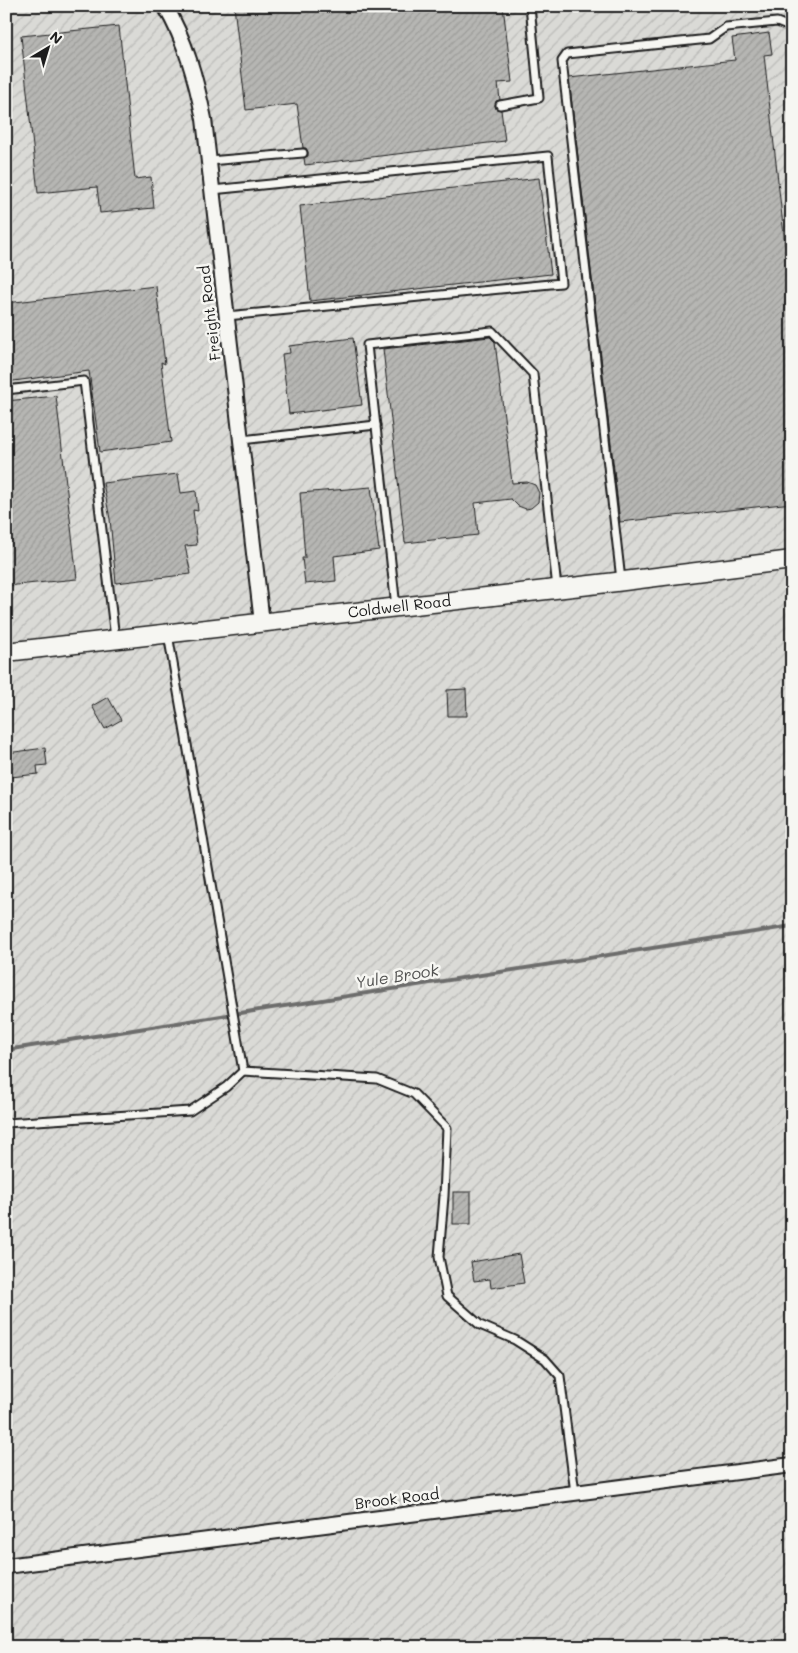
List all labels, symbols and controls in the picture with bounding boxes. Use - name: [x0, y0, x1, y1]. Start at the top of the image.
- north arrow: [22, 22, 72, 72]
- text: N: [46, 27, 66, 48]
- street label: Freight Road: [193, 264, 225, 362]
- street label: Coldwell Road: [347, 590, 452, 622]
- water label: Yule Brook: [354, 959, 440, 992]
- street label: Brook Road: [354, 1483, 440, 1513]

